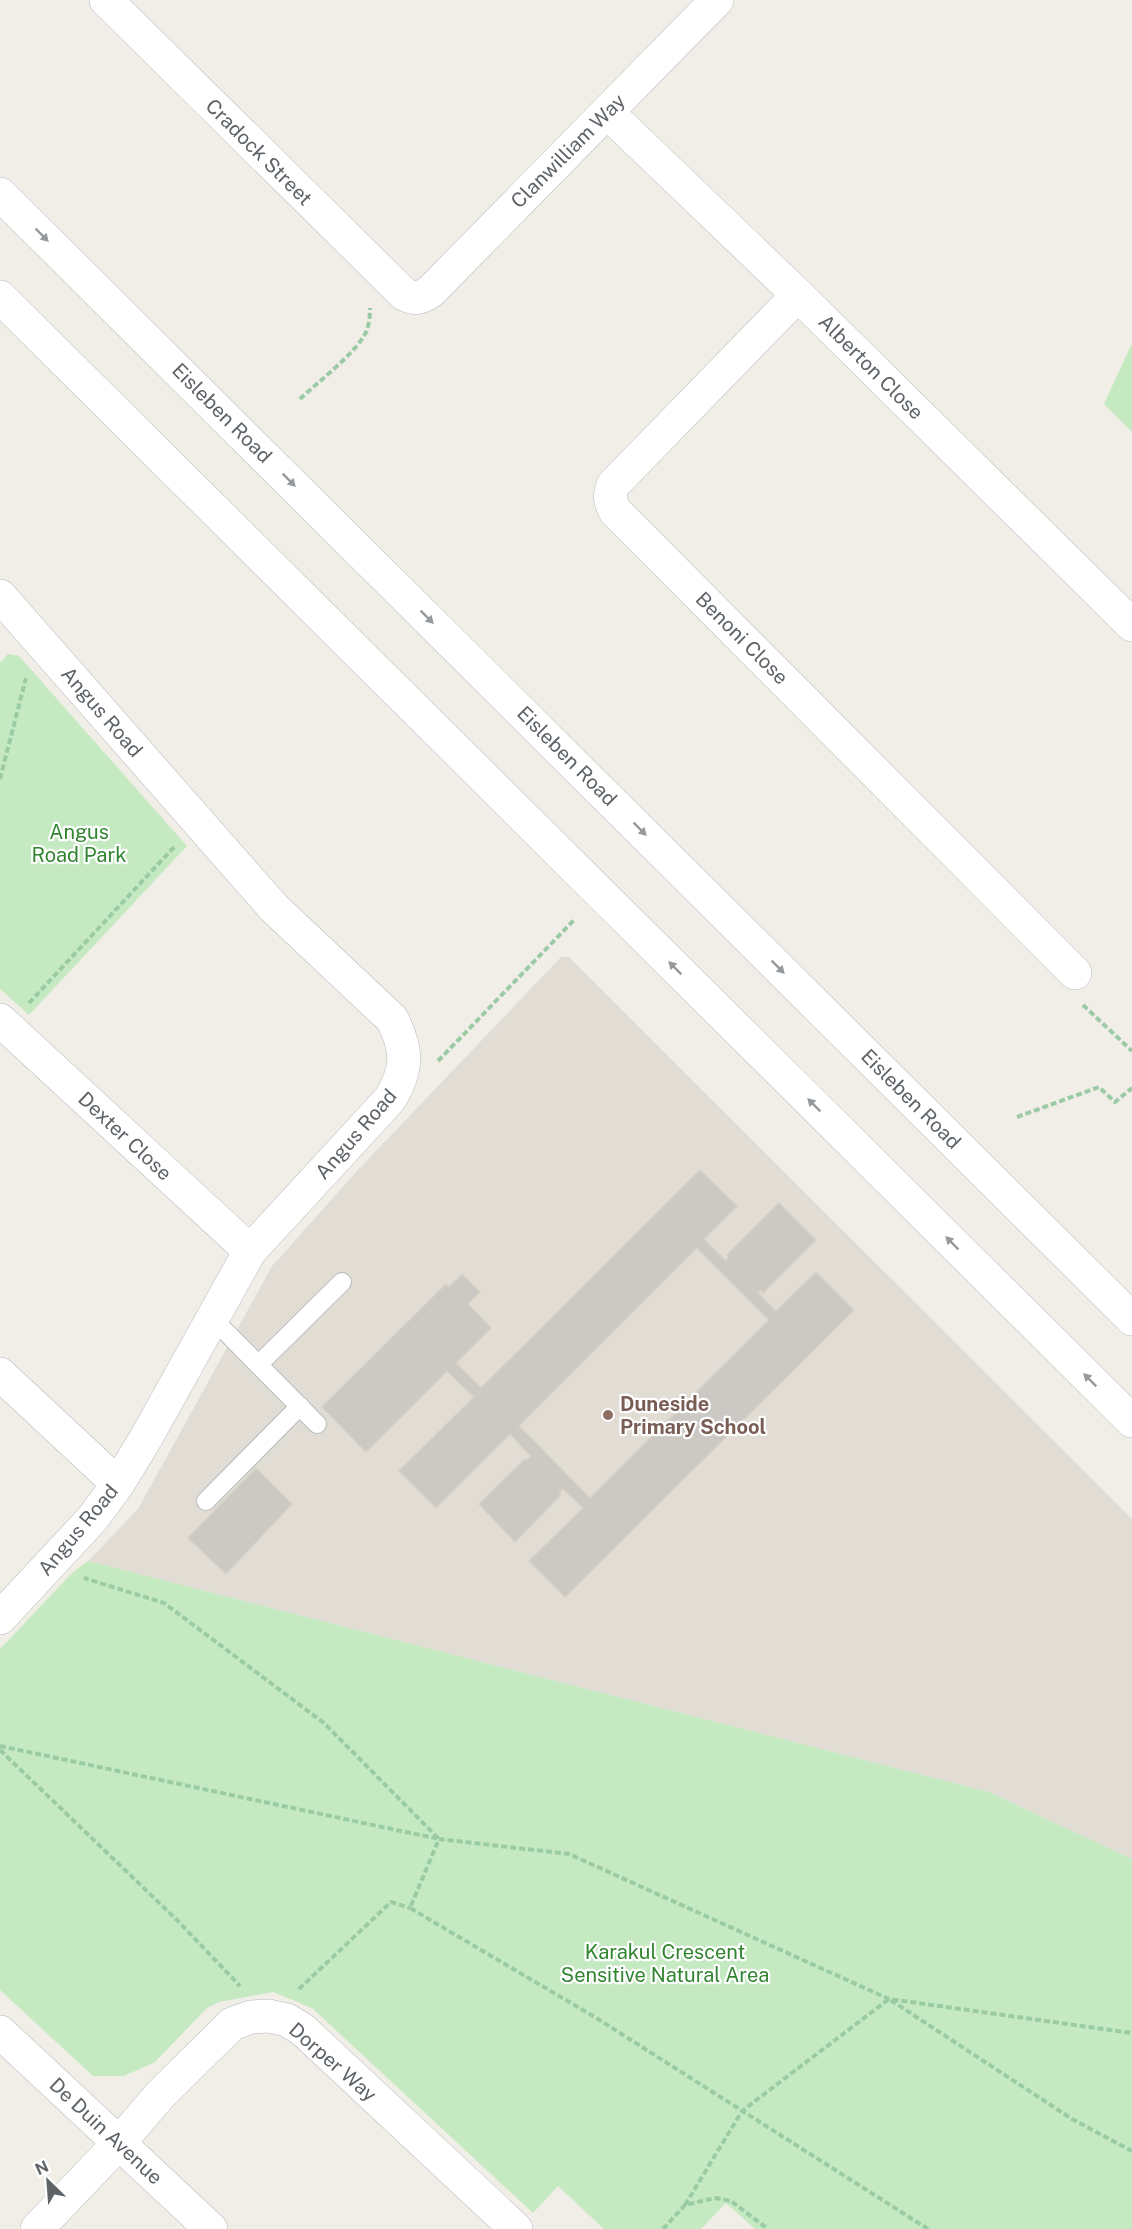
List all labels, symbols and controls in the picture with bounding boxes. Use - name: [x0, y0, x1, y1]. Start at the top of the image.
- street label: Clanwilliam Way: [506, 89, 630, 213]
- street label: Cradock Street: [201, 94, 317, 210]
- one-way arrow: [34, 228, 49, 242]
- street label: Alberton Close: [814, 310, 928, 424]
- street label: Eisleben Road: [167, 358, 277, 468]
- one-way arrow: [282, 472, 296, 487]
- street label: Benoni Close: [691, 587, 793, 689]
- one-way arrow: [420, 610, 434, 624]
- street label: Angus Road: [56, 662, 148, 762]
- street label: Eisleben Road: [512, 701, 622, 811]
- park label: Angus Road Park: [32, 820, 126, 867]
- one-way arrow: [632, 821, 646, 835]
- one-way arrow: [770, 959, 784, 973]
- one-way arrow: [669, 961, 683, 975]
- street label: Eisleben Road: [856, 1044, 966, 1154]
- street label: Angus Road: [310, 1084, 402, 1184]
- street label: Dexter Close: [73, 1087, 177, 1185]
- one-way arrow: [807, 1099, 821, 1113]
- one-way arrow: [946, 1236, 960, 1250]
- one-way arrow: [1084, 1374, 1098, 1388]
- place label: Duneside Primary School: [620, 1392, 766, 1439]
- marker: Duneside Primary School: [601, 1408, 615, 1422]
- street label: Angus Road: [33, 1479, 123, 1581]
- park label: Karakul Crescent Sensitive Natural Area: [561, 1940, 769, 1987]
- street label: Dorper Way: [284, 2017, 382, 2107]
- street label: De Duin Avenue: [45, 2073, 167, 2189]
- north arrow: [18, 2151, 78, 2211]
- text: N: [32, 2157, 52, 2179]

